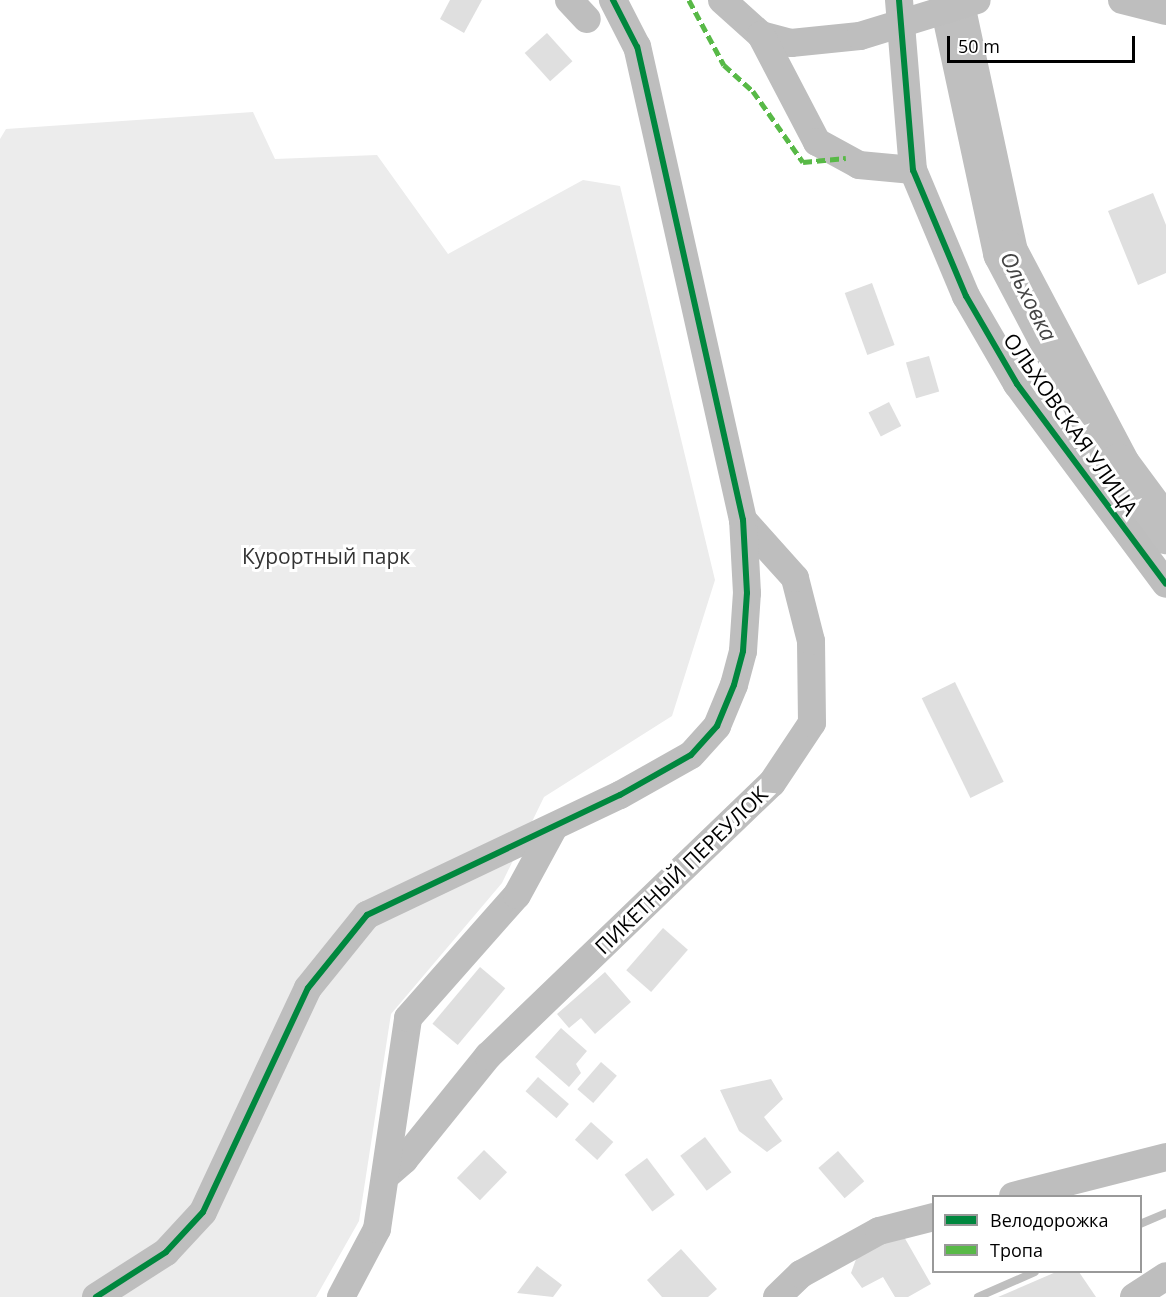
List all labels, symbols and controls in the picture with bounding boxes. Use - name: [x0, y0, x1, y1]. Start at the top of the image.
- scale bar: [950, 24, 1138, 62]
- text: 50 m: [958, 34, 1000, 58]
- water label: Ольховка: [995, 247, 1063, 345]
- street label: ОЛЬХОВСКАЯ УЛИЦА: [998, 328, 1144, 520]
- park label: Курортный парк: [242, 543, 410, 569]
- street label: ПИКЕТНЫЙ ПЕРЕУЛОК: [589, 781, 773, 959]
- legend: [932, 1195, 1142, 1273]
- text: Велодорожка: [990, 1208, 1108, 1232]
- text: Тропа: [990, 1238, 1043, 1262]

